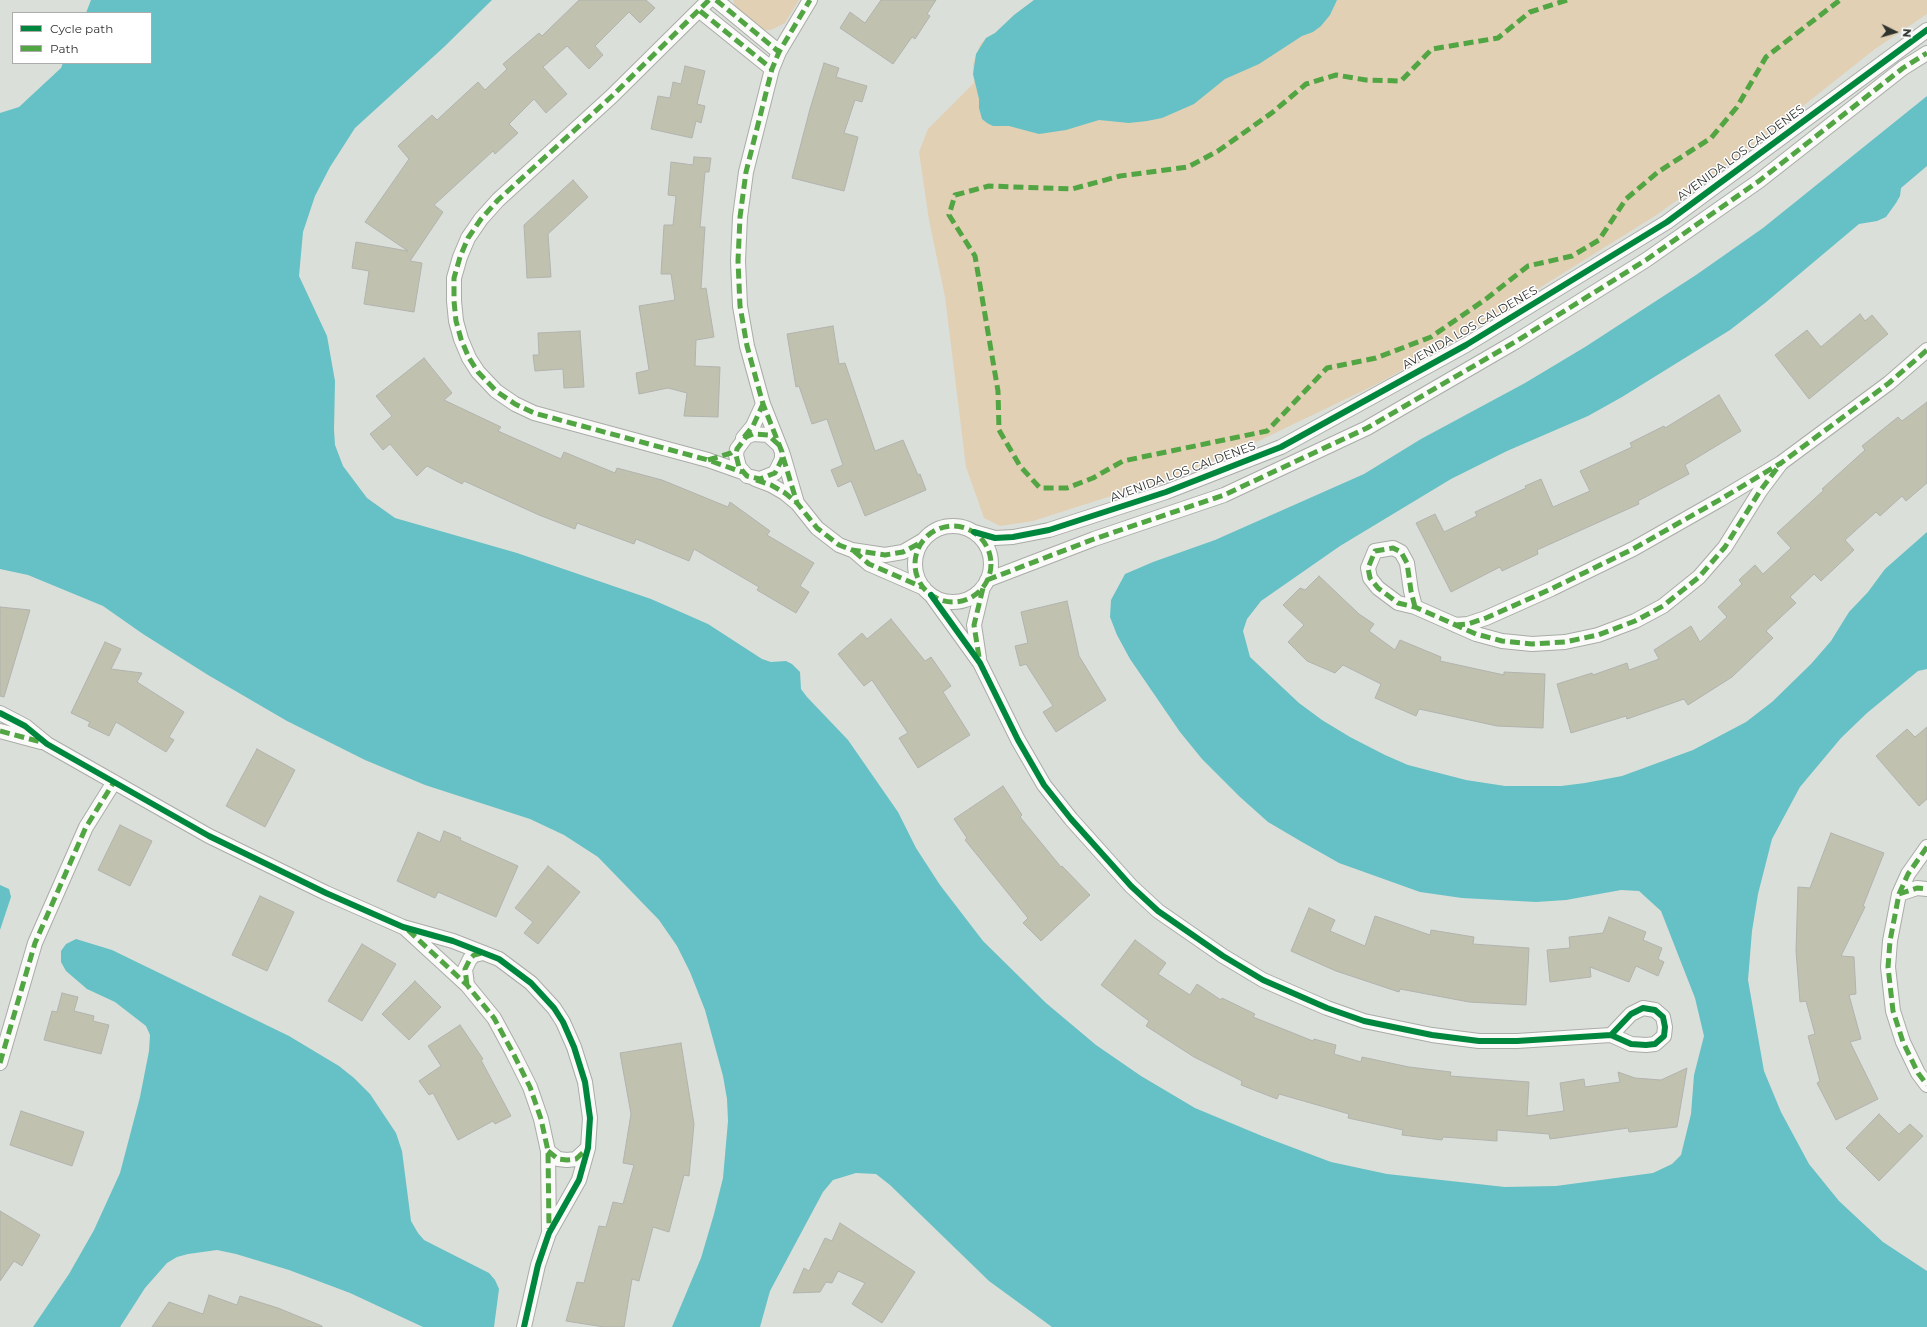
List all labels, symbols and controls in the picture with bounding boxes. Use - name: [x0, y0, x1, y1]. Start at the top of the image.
- legend: [12, 12, 152, 64]
- north arrow: [1875, 12, 1915, 52]
- text: Cycle path: [50, 21, 113, 36]
- text: N: [1900, 28, 1914, 38]
- text: Path: [50, 41, 79, 56]
- street label: AVENIDA LOS CALDENES: [1675, 102, 1807, 204]
- street label: AVENIDA LOS CALDENES: [1400, 283, 1540, 373]
- street label: AVENIDA LOS CALDENES: [1108, 439, 1258, 505]

